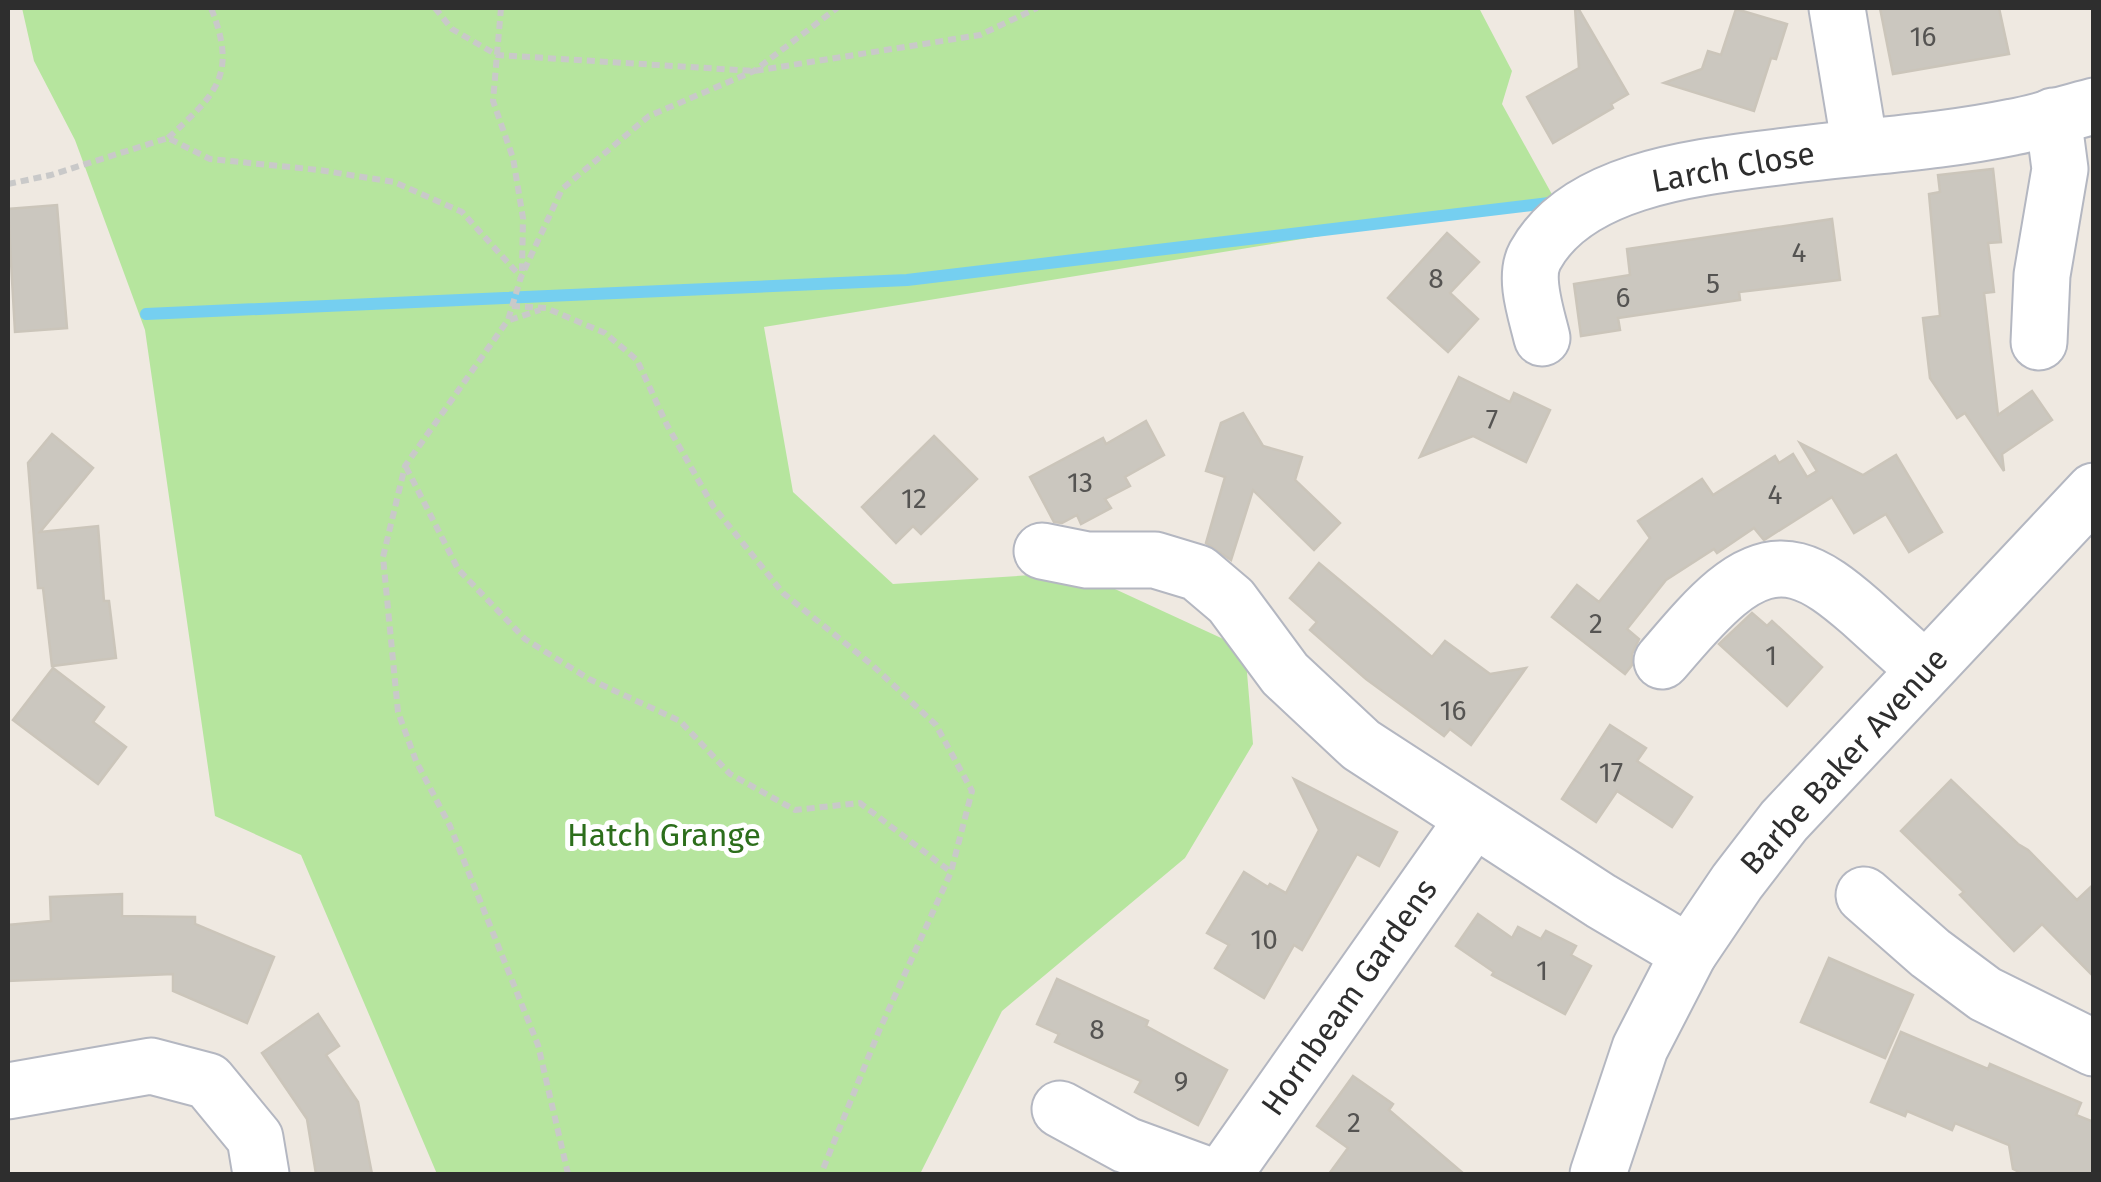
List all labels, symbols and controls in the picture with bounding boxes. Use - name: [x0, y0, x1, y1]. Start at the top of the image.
- house number: 16: [1909, 20, 1937, 53]
- street label: Larch Close: [1649, 134, 1817, 200]
- house number: 4: [1792, 236, 1807, 269]
- house number: 8: [1428, 262, 1444, 295]
- house number: 5: [1706, 267, 1720, 300]
- house number: 6: [1616, 281, 1630, 314]
- house number: 7: [1486, 403, 1498, 436]
- house number: 13: [1067, 466, 1093, 499]
- house number: 4: [1768, 478, 1783, 511]
- house number: 12: [901, 482, 927, 515]
- house number: 2: [1589, 607, 1603, 640]
- house number: 1: [1765, 639, 1777, 672]
- street label: Barbe Baker Avenue: [1732, 640, 1956, 882]
- house number: 16: [1439, 694, 1467, 727]
- house number: 17: [1599, 756, 1623, 789]
- park label: Hatch Grange: [567, 816, 761, 854]
- street label: Hornbeam Gardens: [1253, 871, 1445, 1123]
- house number: 10: [1250, 923, 1278, 956]
- house number: 1: [1536, 954, 1548, 987]
- house number: 8: [1089, 1013, 1105, 1046]
- house number: 9: [1174, 1065, 1188, 1098]
- house number: 2: [1347, 1106, 1361, 1139]

